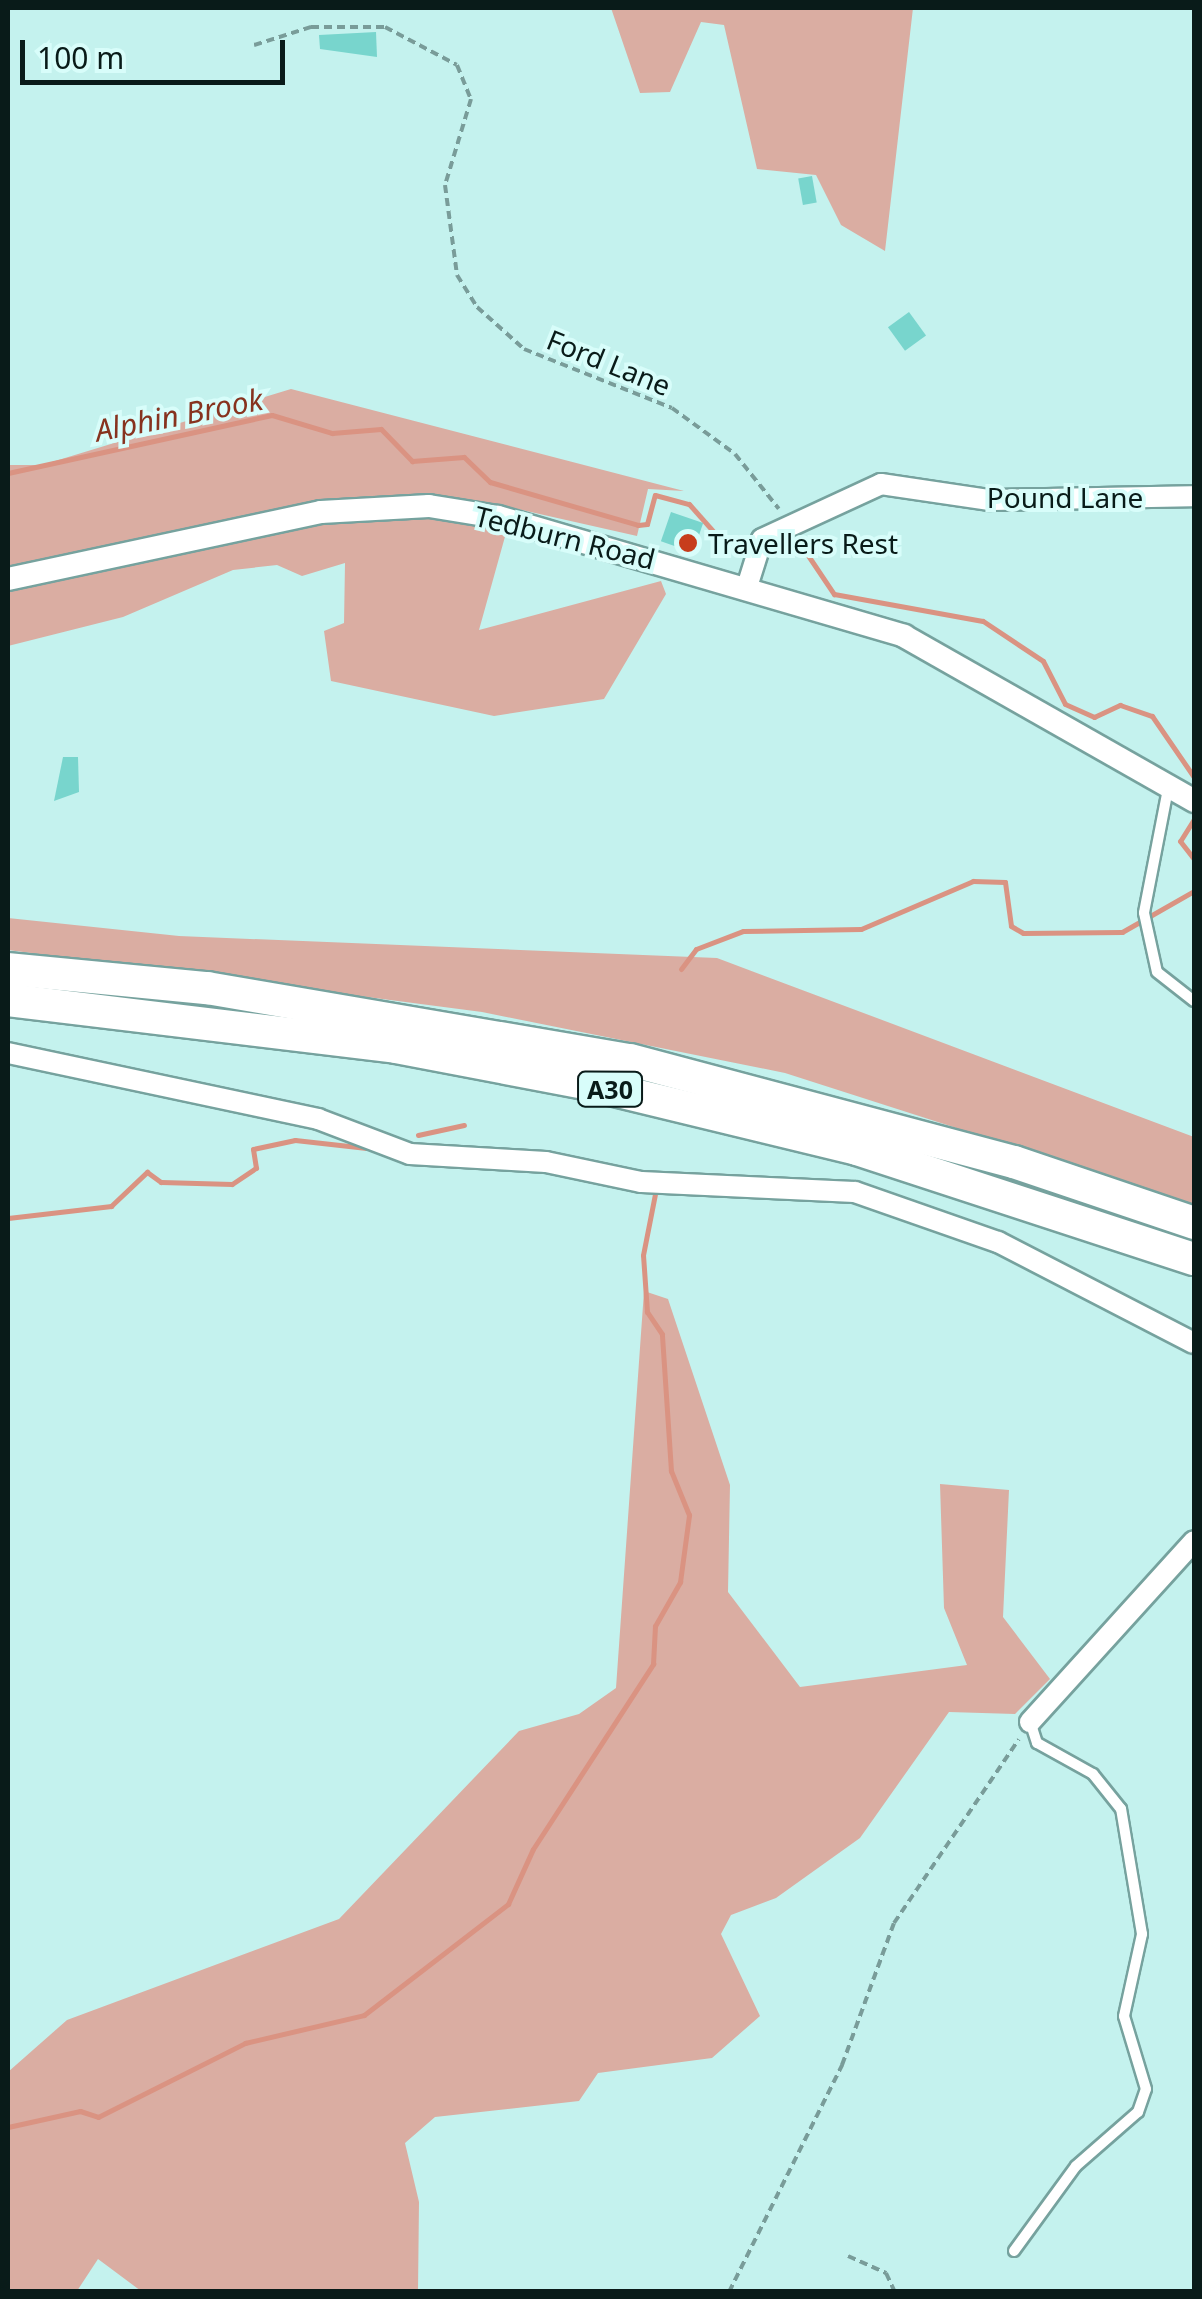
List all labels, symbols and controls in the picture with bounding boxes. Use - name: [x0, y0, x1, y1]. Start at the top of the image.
- scale bar: [25, 20, 290, 82]
- text: 100 m: [37, 37, 124, 78]
- street label: Ford Lane: [542, 322, 676, 402]
- water label: Alphin Brook: [92, 381, 266, 449]
- street label: Pound Lane: [987, 480, 1143, 514]
- street label: Tedburn Road: [471, 498, 659, 576]
- place label: Travellers Rest: [708, 526, 898, 560]
- marker: Travellers Rest: [677, 532, 699, 554]
- road number: A30: [575, 1069, 645, 1109]

